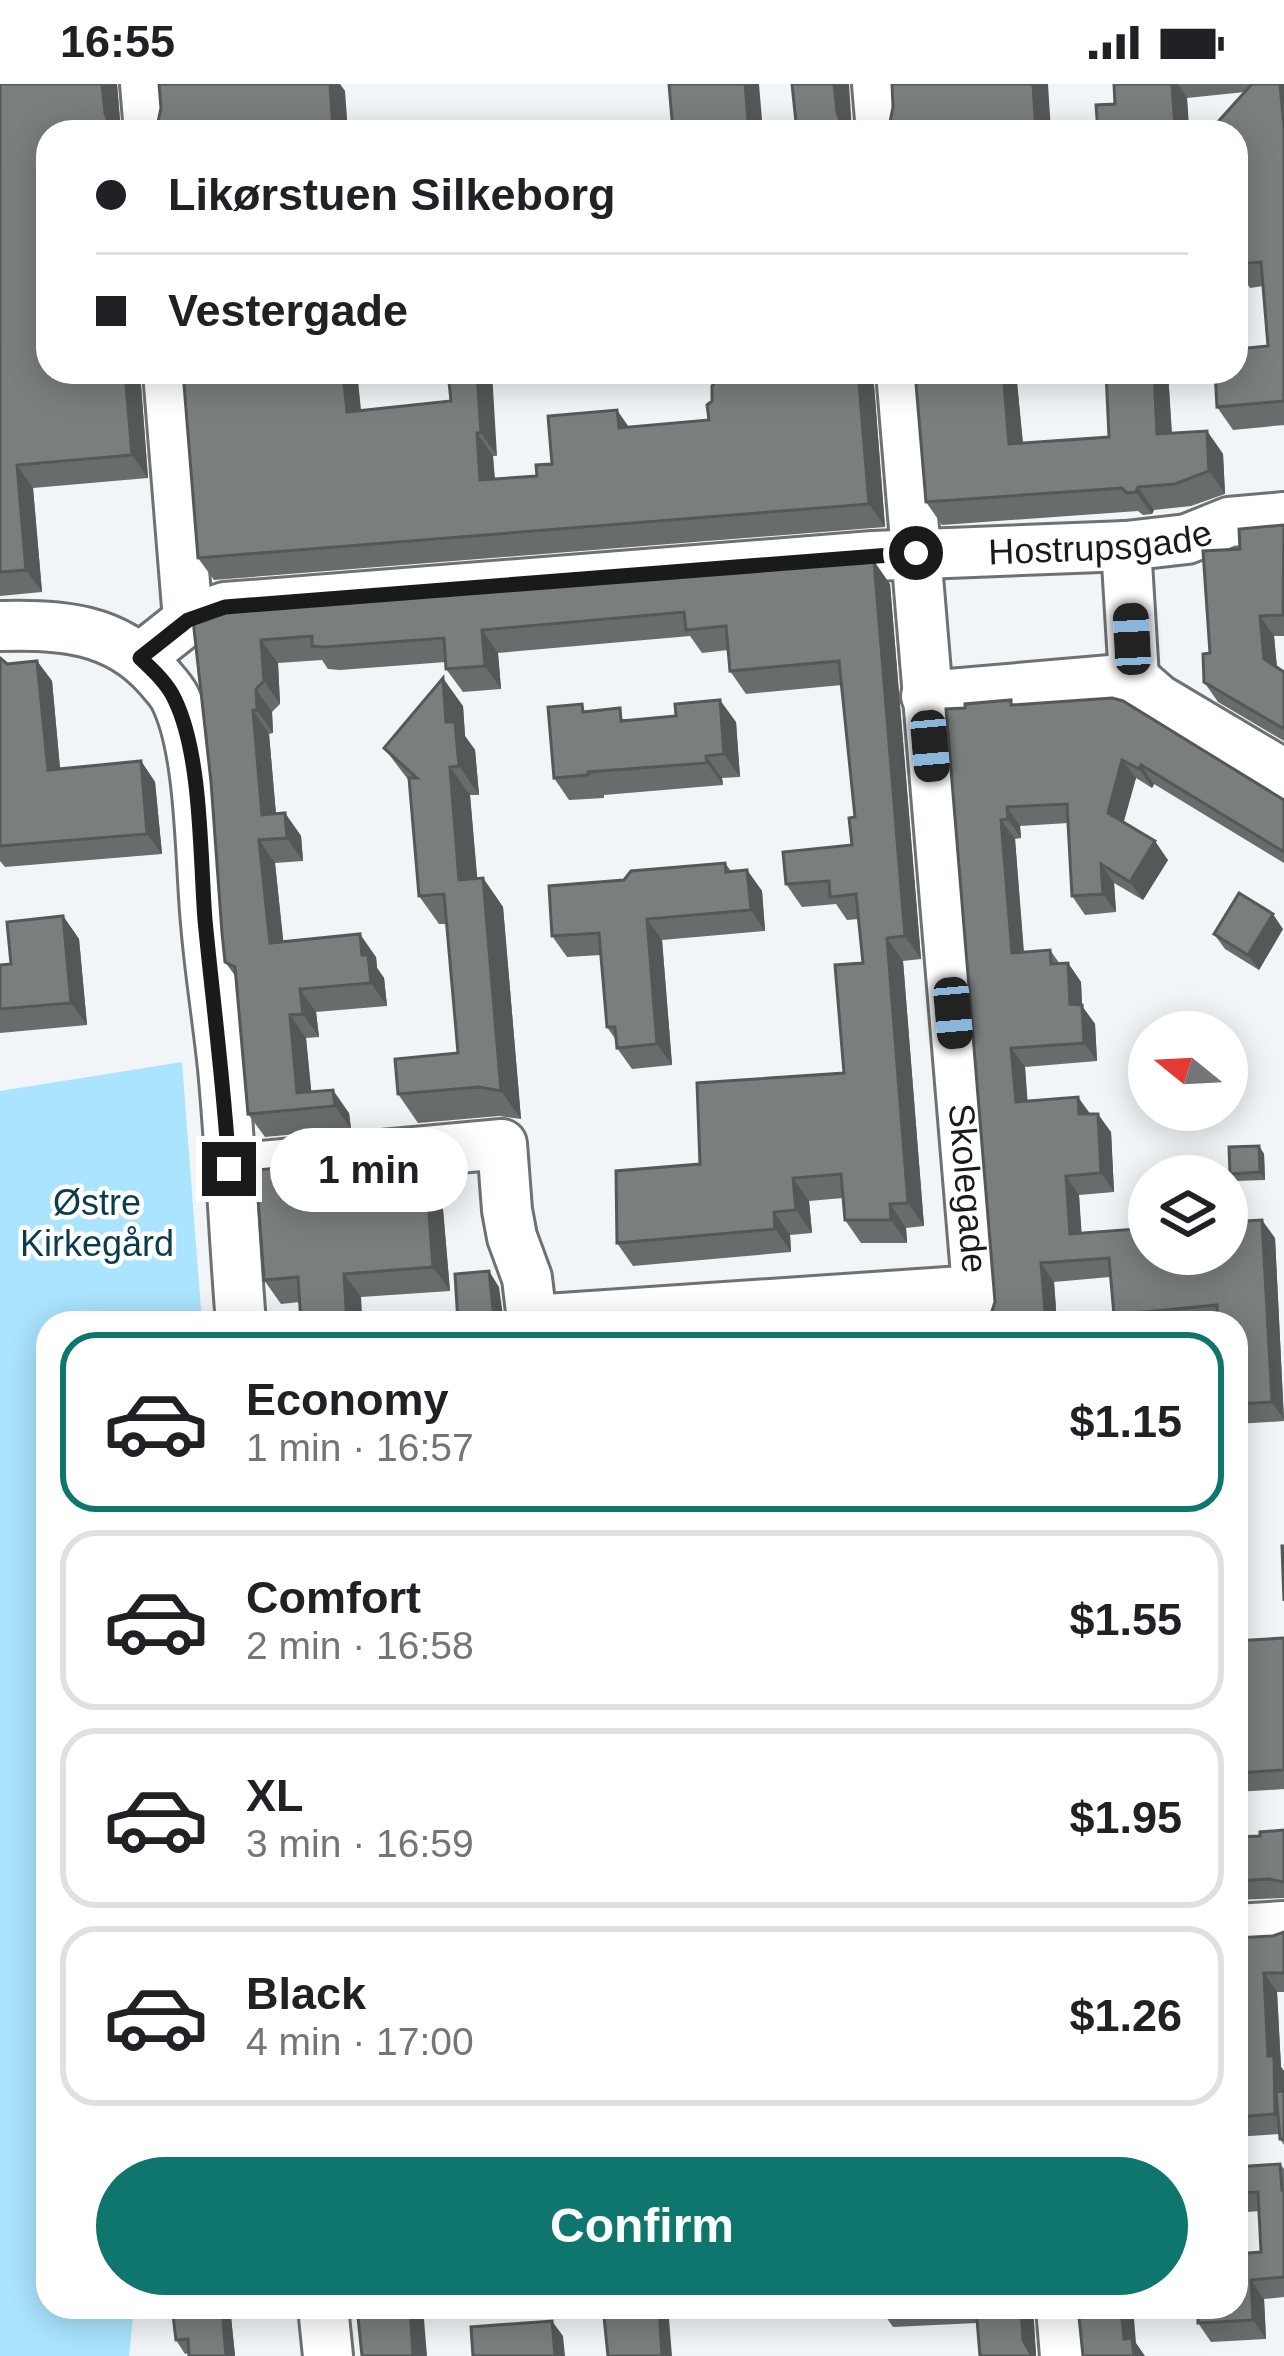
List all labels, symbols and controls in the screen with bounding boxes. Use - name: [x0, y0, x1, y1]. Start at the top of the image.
- text: 16:55: [60, 16, 175, 67]
- text: Likørstuen Silkeborg: [168, 169, 616, 220]
- text: Vestergade: [168, 285, 408, 336]
- street label: Hostrupsgade: [988, 511, 1218, 572]
- route start: [889, 526, 943, 580]
- car: [1112, 602, 1152, 676]
- car: [909, 709, 951, 783]
- car: [932, 976, 974, 1050]
- north arrow: [1128, 1011, 1248, 1131]
- map controls: [1128, 1011, 1248, 1275]
- street label: Skolegade: [941, 1102, 996, 1275]
- callout: 1 min: [271, 1127, 469, 1211]
- route end: [202, 1142, 256, 1196]
- text: 1 min: [318, 1148, 420, 1191]
- button: layers: [1128, 1155, 1248, 1275]
- park label: Østre Kirkegård: [20, 1182, 174, 1264]
- icon: car: [102, 1368, 210, 1476]
- text: Economy: [246, 1374, 449, 1425]
- text: $1.15: [1069, 1396, 1182, 1447]
- text: 1 min · 16:57: [246, 1426, 474, 1469]
- icon: car: [102, 1566, 210, 1674]
- text: Comfort: [246, 1572, 421, 1623]
- text: $1.55: [1069, 1594, 1182, 1645]
- text: 2 min · 16:58: [246, 1624, 474, 1667]
- icon: car: [102, 1764, 210, 1872]
- text: XL: [246, 1770, 304, 1821]
- text: $1.95: [1069, 1792, 1182, 1843]
- text: 3 min · 16:59: [246, 1822, 474, 1865]
- icon: car: [102, 1962, 210, 2070]
- text: Black: [246, 1968, 366, 2019]
- text: $1.26: [1069, 1990, 1182, 2041]
- text: 4 min · 17:00: [246, 2020, 474, 2063]
- button: Confirm: [96, 2157, 1188, 2295]

